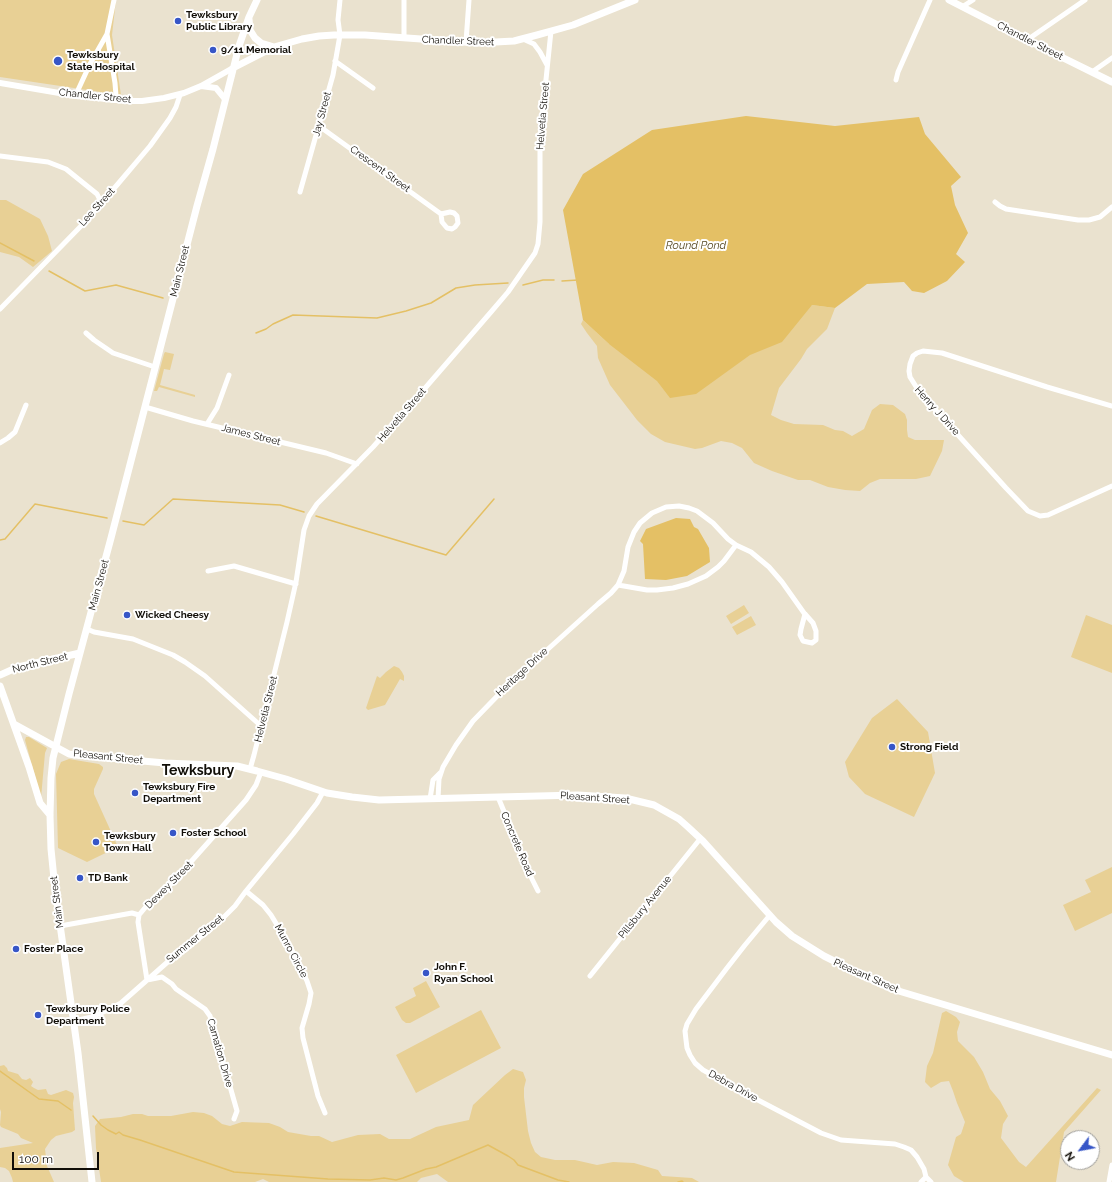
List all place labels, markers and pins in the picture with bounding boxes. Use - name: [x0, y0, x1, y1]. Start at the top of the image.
- place label: Tewksbury Public Library: [186, 9, 252, 32]
- marker: Tewksbury Public Library: [173, 16, 183, 26]
- place label: 9/11 Memorial: [221, 44, 291, 56]
- marker: 9/11 Memorial: [208, 45, 218, 55]
- place label: Tewksbury State Hospital: [67, 49, 135, 72]
- marker: Tewksbury State Hospital: [52, 55, 64, 67]
- place label: Wicked Cheesy: [135, 609, 209, 621]
- marker: Wicked Cheesy: [122, 610, 132, 620]
- place label: Strong Field: [900, 741, 958, 753]
- marker: Strong Field: [887, 742, 897, 752]
- place label: Tewksbury Fire Department: [143, 781, 215, 804]
- marker: Tewksbury Fire Department: [130, 788, 140, 798]
- place label: Foster School: [181, 827, 247, 839]
- marker: Foster School: [168, 828, 178, 838]
- place label: Tewksbury Town Hall: [104, 830, 156, 854]
- marker: Tewksbury Town Hall: [91, 837, 101, 847]
- place label: TD Bank: [88, 872, 128, 884]
- marker: TD Bank: [75, 873, 85, 883]
- place label: Foster Place: [24, 943, 83, 955]
- marker: Foster Place: [11, 944, 21, 954]
- place label: John F. Ryan School: [434, 961, 493, 984]
- marker: John F. Ryan School: [421, 968, 431, 978]
- place label: Tewksbury Police Department: [46, 1003, 130, 1026]
- marker: Tewksbury Police Department: [33, 1010, 43, 1020]

